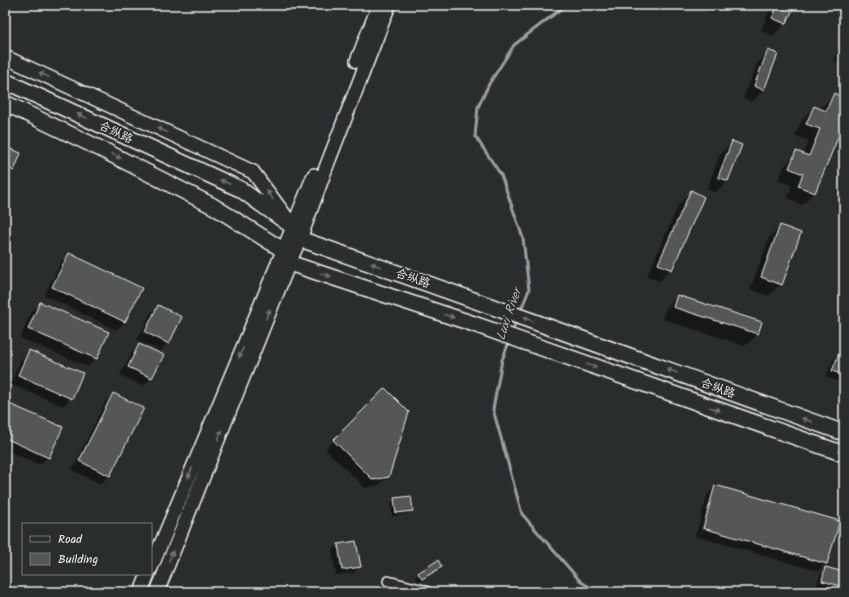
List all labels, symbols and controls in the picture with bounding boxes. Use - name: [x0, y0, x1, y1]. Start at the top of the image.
- one-way arrow: [38, 72, 49, 78]
- one-way arrow: [76, 113, 87, 119]
- street label: 合纵路: [95, 116, 136, 149]
- one-way arrow: [155, 126, 167, 132]
- one-way arrow: [110, 153, 121, 159]
- one-way arrow: [220, 179, 231, 185]
- one-way arrow: [266, 190, 275, 201]
- one-way arrow: [369, 262, 381, 268]
- street label: 合纵路: [393, 264, 433, 293]
- one-way arrow: [320, 272, 332, 278]
- water label: Luxi River: [491, 283, 529, 343]
- one-way arrow: [265, 309, 271, 320]
- one-way arrow: [443, 313, 455, 319]
- one-way arrow: [522, 316, 534, 322]
- one-way arrow: [237, 348, 243, 360]
- one-way arrow: [587, 363, 599, 369]
- one-way arrow: [665, 368, 677, 374]
- street label: 合纵路: [698, 373, 738, 404]
- one-way arrow: [709, 406, 721, 412]
- one-way arrow: [801, 416, 813, 422]
- one-way arrow: [217, 429, 223, 441]
- one-way arrow: [187, 468, 193, 480]
- legend: [22, 523, 152, 575]
- text: Road: [58, 530, 83, 549]
- one-way arrow: [169, 549, 175, 561]
- text: Building: [58, 550, 98, 569]

